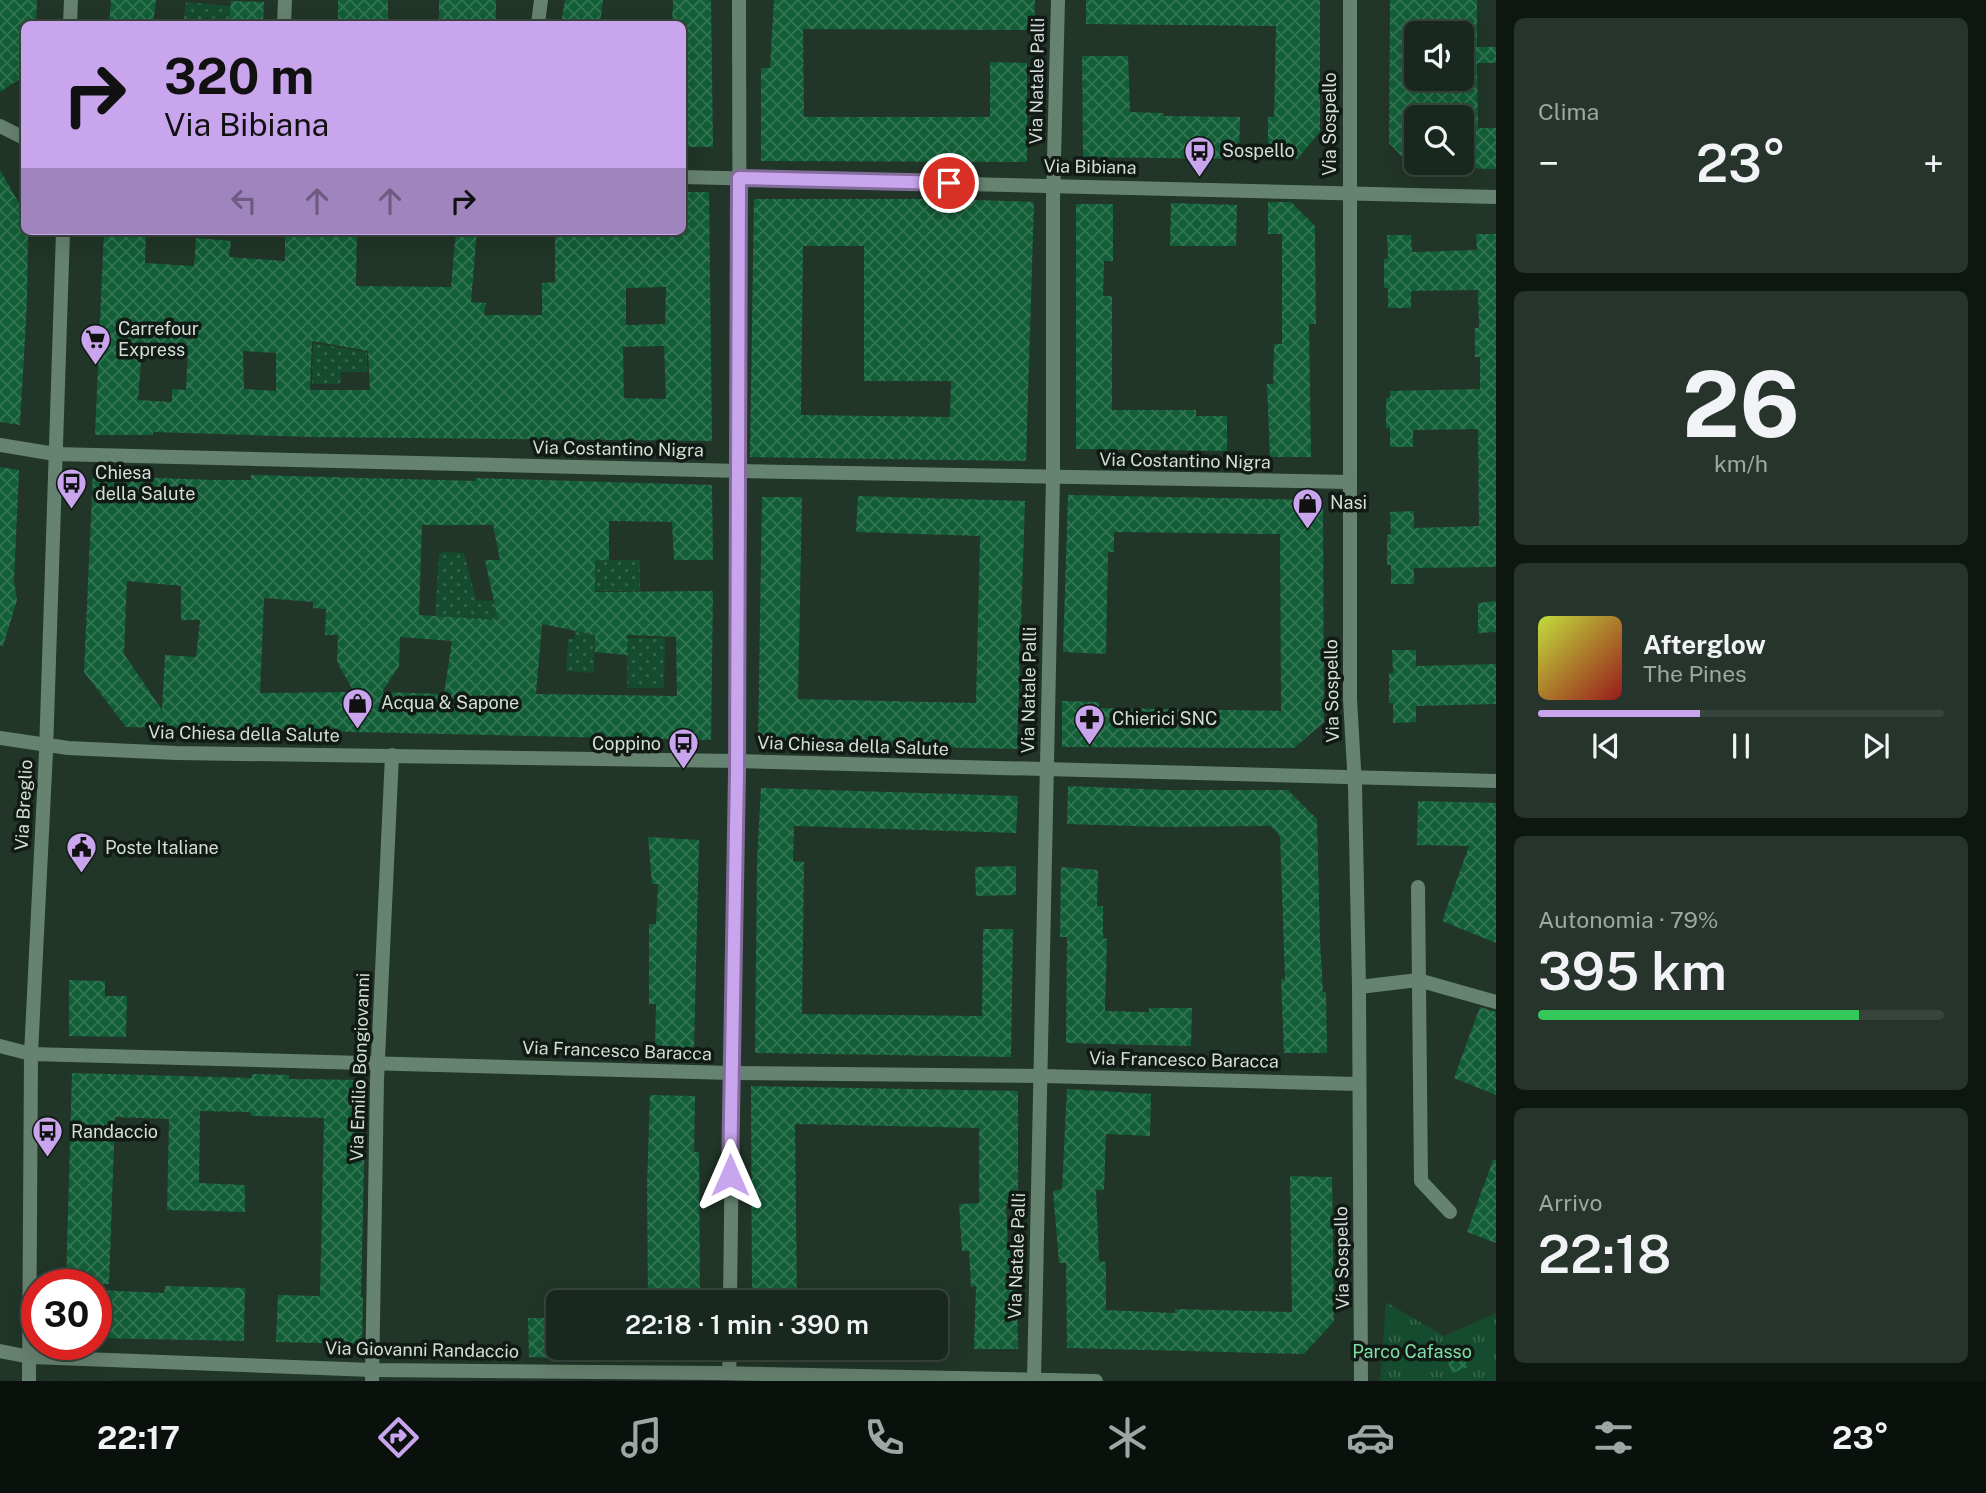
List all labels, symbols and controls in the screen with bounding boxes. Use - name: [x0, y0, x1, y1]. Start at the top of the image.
- street label: Via Natale Palli: [1025, 18, 1048, 144]
- map controls: [1404, 21, 1474, 175]
- button: sound: [1404, 21, 1474, 91]
- text: 320 m: [164, 47, 314, 105]
- icon: right: [49, 49, 140, 140]
- street label: Via Sospello: [1319, 72, 1340, 176]
- text: Clima: [1538, 98, 1599, 125]
- button: search: [1404, 105, 1474, 175]
- text: Via Bibiana: [164, 106, 329, 143]
- text: 23°: [1696, 133, 1786, 194]
- bus stop icon: Sospello: [1182, 134, 1216, 178]
- place label: Sospello: [1222, 140, 1295, 161]
- text: −: [1538, 141, 1559, 186]
- text: +: [1923, 141, 1944, 186]
- pin: [919, 153, 979, 213]
- street label: Via Bibiana: [1043, 155, 1137, 178]
- icon: arrive: [930, 164, 968, 202]
- icon: left: [225, 182, 263, 220]
- icon: ahead: [298, 182, 336, 220]
- icon: ahead: [371, 182, 409, 220]
- icon: right: [444, 182, 482, 220]
- place label: Carrefour Express: [118, 318, 199, 360]
- supermarket icon: Carrefour Express: [78, 322, 112, 366]
- text: 26: [1682, 351, 1800, 457]
- street label: Via Costantino Nigra: [532, 437, 704, 460]
- street label: Via Costantino Nigra: [1099, 449, 1271, 472]
- text: km/h: [1714, 450, 1768, 477]
- place label: Chiesa della Salute: [95, 462, 195, 504]
- bus stop icon: Chiesa della Salute: [55, 466, 89, 510]
- shop icon: Nasi: [1290, 486, 1324, 530]
- place label: Nasi: [1330, 492, 1367, 513]
- street label: Via Natale Palli: [1017, 627, 1040, 753]
- text: Afterglow: [1643, 629, 1766, 660]
- street label: Via Sospello: [1320, 639, 1343, 743]
- text: The Pines: [1643, 660, 1747, 687]
- shop icon: Acqua & Sapone: [341, 686, 375, 730]
- place label: Acqua & Sapone: [381, 692, 519, 713]
- pharmacy icon: Chierici SNC: [1072, 702, 1106, 746]
- place label: Chierici SNC: [1112, 708, 1217, 729]
- street label: Via Chiesa della Salute: [148, 721, 340, 746]
- bus stop icon: Coppino: [667, 727, 701, 771]
- icon: previous: [1587, 727, 1625, 765]
- icon: pause: [1722, 727, 1760, 765]
- icon: next: [1857, 727, 1895, 765]
- street label: Via Chiesa della Salute: [757, 732, 949, 759]
- place label: Coppino: [592, 733, 661, 754]
- street label: Via Breglio: [11, 759, 36, 851]
- public building icon: Poste Italiane: [65, 831, 99, 875]
- place label: Poste Italiane: [105, 837, 219, 858]
- text: Autonomia · 79%: [1538, 906, 1719, 933]
- text: 395 km: [1538, 941, 1727, 1002]
- street label: Via Emilio Bongiovanni: [346, 972, 373, 1162]
- street label: Via Francesco Baracca: [522, 1037, 712, 1064]
- street label: Via Francesco Baracca: [1089, 1047, 1279, 1072]
- bus stop icon: Randaccio: [31, 1115, 65, 1159]
- place label: Randaccio: [71, 1121, 158, 1142]
- position arrow: [693, 1138, 767, 1212]
- text: Arrivo: [1538, 1189, 1602, 1216]
- street label: Via Natale Palli: [1004, 1192, 1029, 1320]
- street label: Via Sospello: [1330, 1206, 1353, 1310]
- text: 22:18: [1538, 1224, 1671, 1285]
- speed limit sign: 30: [21, 1269, 112, 1360]
- text: 22:18 · 1 min · 390 m: [625, 1309, 869, 1340]
- street label: Via Giovanni Randaccio: [325, 1337, 519, 1362]
- park label: Parco Cafasso: [1352, 1341, 1472, 1362]
- icon: directions: [374, 1413, 423, 1462]
- icon: music: [617, 1413, 666, 1462]
- icon: phone: [860, 1413, 909, 1462]
- icon: climate: [1103, 1413, 1152, 1462]
- icon: car: [1346, 1413, 1395, 1462]
- icon: filters: [1589, 1413, 1638, 1462]
- text: 22:17: [97, 1419, 180, 1456]
- text: 23°: [1832, 1419, 1889, 1456]

